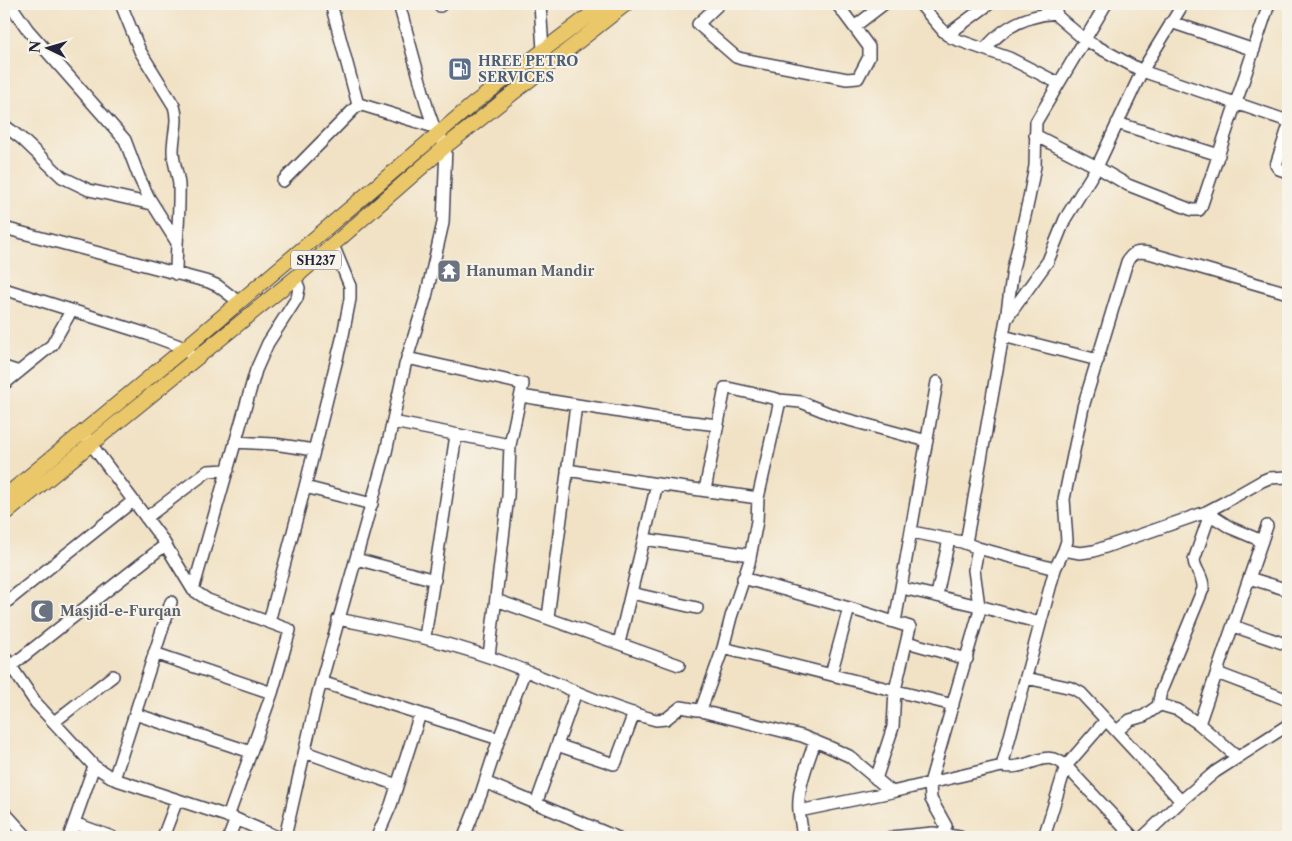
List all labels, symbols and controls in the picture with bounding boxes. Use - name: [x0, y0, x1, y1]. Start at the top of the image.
- north arrow: [22, 22, 72, 72]
- text: N: [26, 40, 45, 54]
- place label: HREE PETRO SERVICES: [478, 52, 578, 86]
- fuel station icon: HREE PETRO SERVICES: [447, 56, 473, 82]
- road number: SH237: [291, 250, 341, 270]
- temple icon: Hanuman Mandir: [436, 258, 462, 284]
- place label: Hanuman Mandir: [466, 262, 595, 280]
- mosque icon: Masjid-e-Furqan: [29, 598, 55, 624]
- place label: Masjid-e-Furqan: [60, 602, 182, 620]

